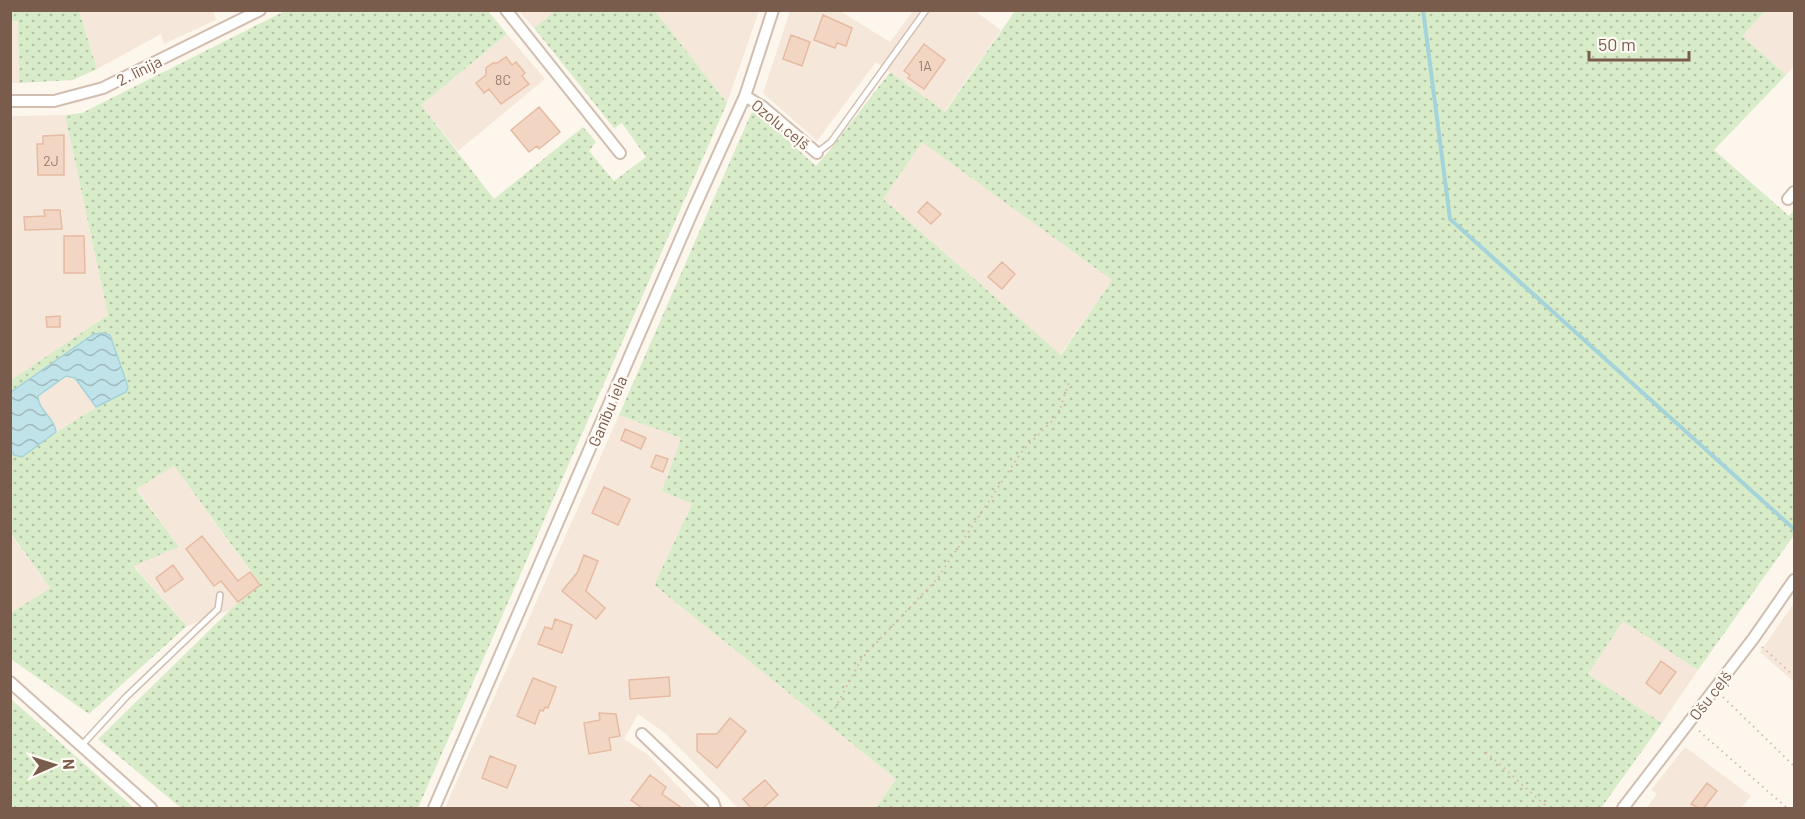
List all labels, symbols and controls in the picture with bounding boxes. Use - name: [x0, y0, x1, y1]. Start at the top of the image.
- scale bar: [1589, 24, 1690, 62]
- text: 50 m: [1598, 33, 1636, 55]
- street label: 2. līnija: [113, 51, 165, 89]
- house number: 1A: [918, 57, 932, 74]
- house number: 8C: [495, 71, 511, 88]
- street label: Ozolu ceļš: [748, 95, 814, 153]
- house number: 2J: [43, 152, 59, 169]
- street label: Ganību iela: [584, 373, 630, 449]
- street label: Ošu ceļš: [1685, 666, 1735, 724]
- north arrow: [24, 735, 84, 795]
- text: N: [60, 758, 79, 770]

